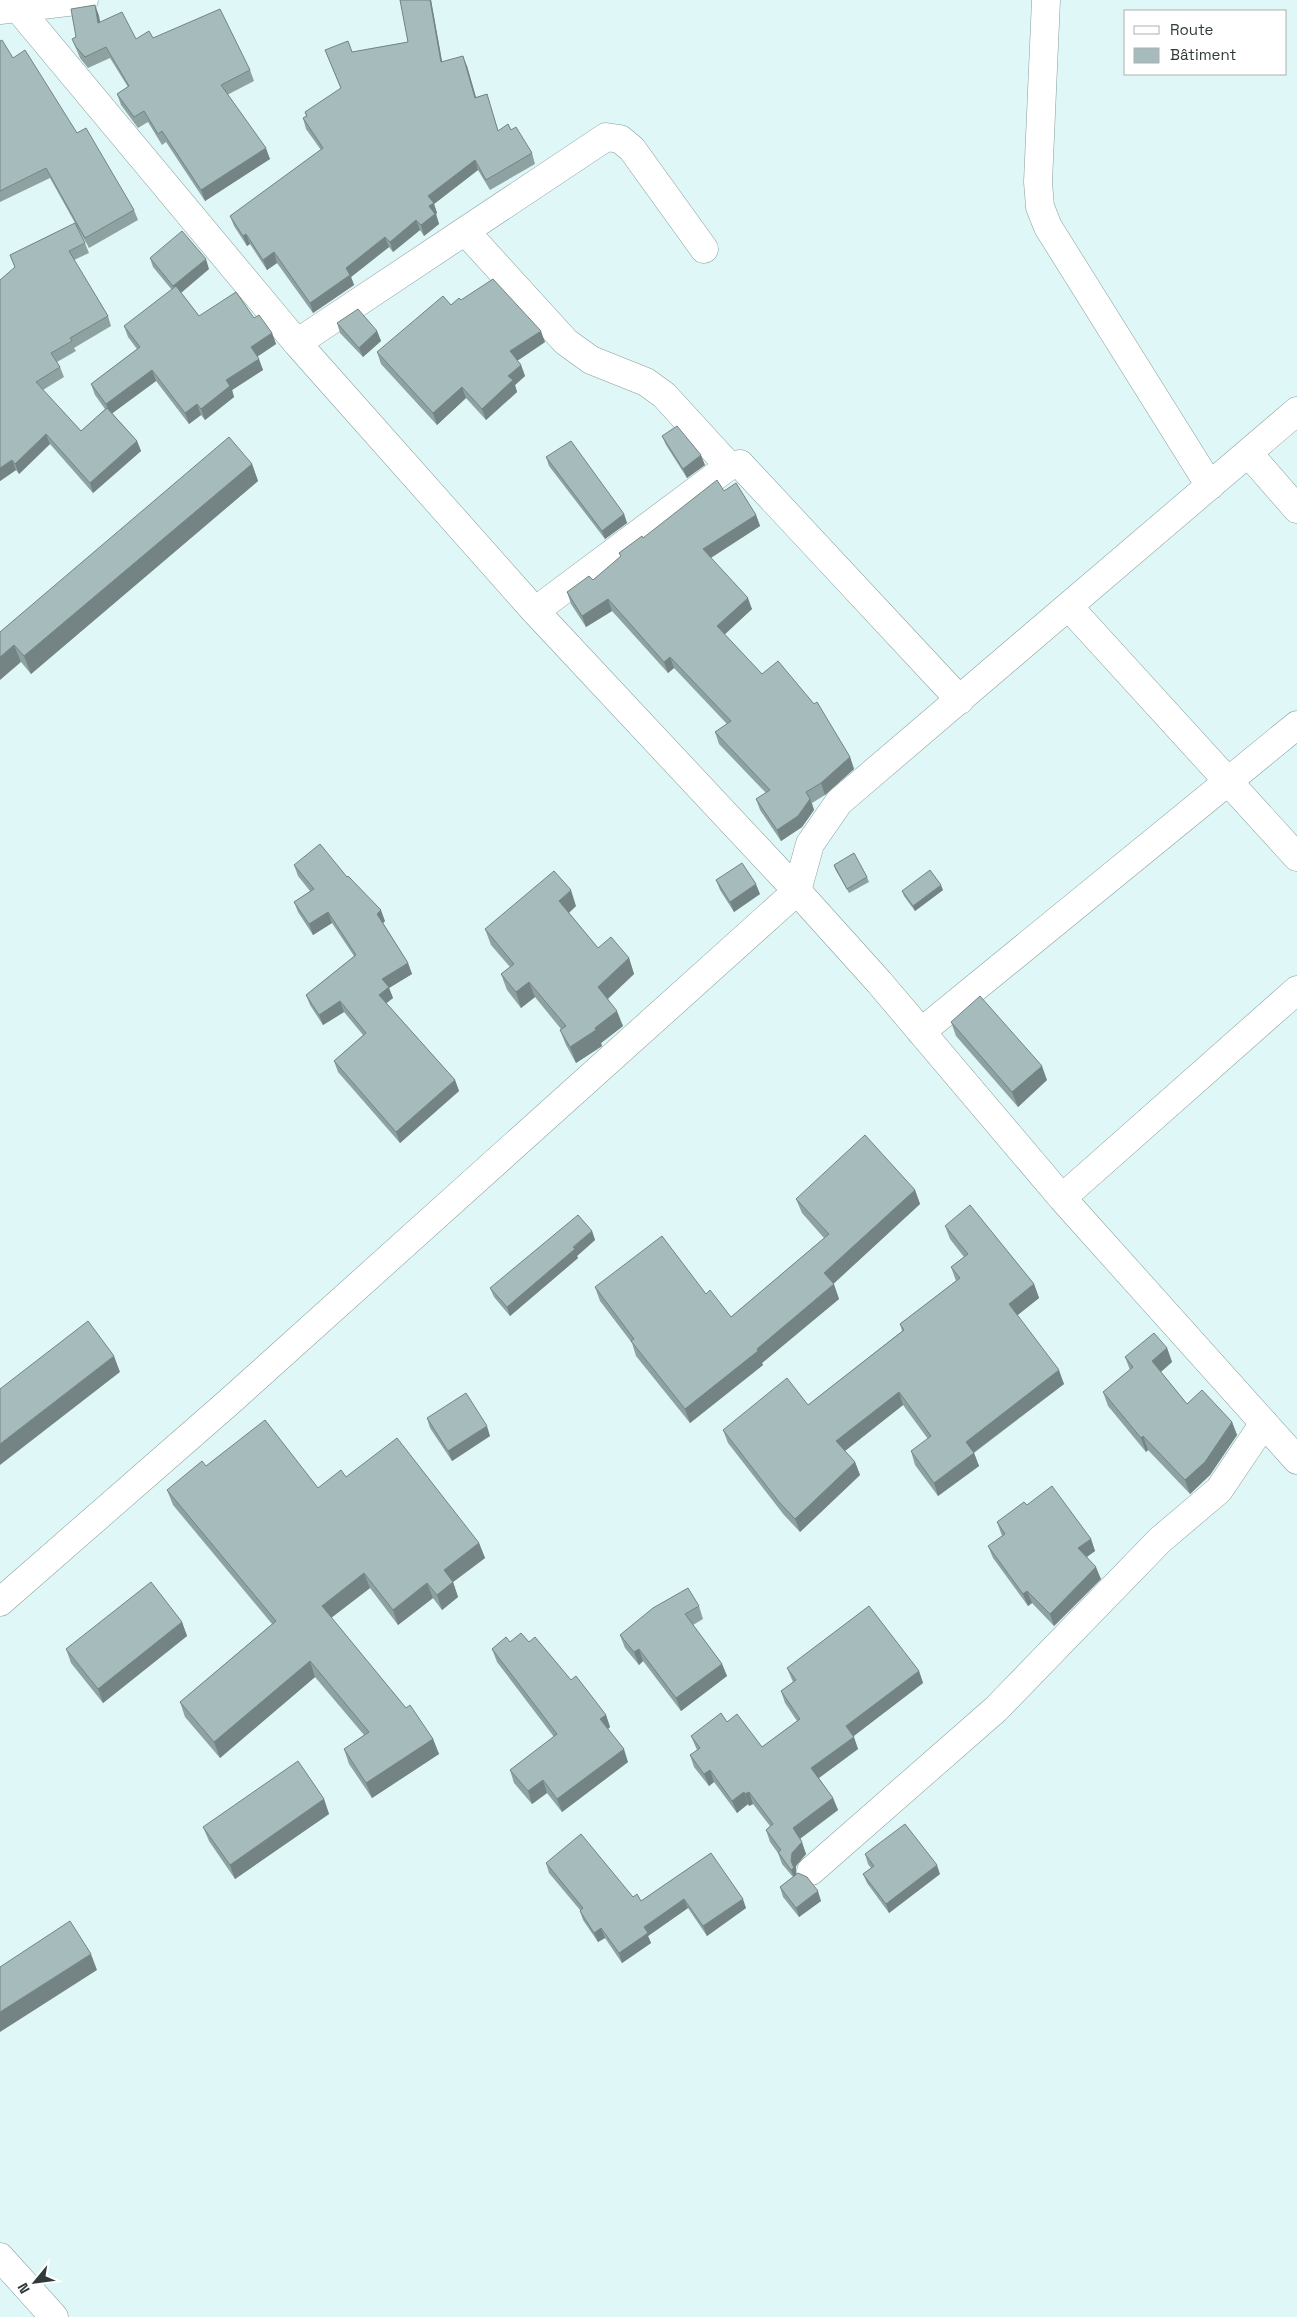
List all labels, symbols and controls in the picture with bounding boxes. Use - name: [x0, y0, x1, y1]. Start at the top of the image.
- legend: [1124, 10, 1287, 75]
- text: Route: [1170, 20, 1214, 39]
- text: Bâtiment: [1170, 45, 1236, 64]
- north arrow: [10, 2257, 60, 2307]
- text: N: [13, 2280, 34, 2297]

